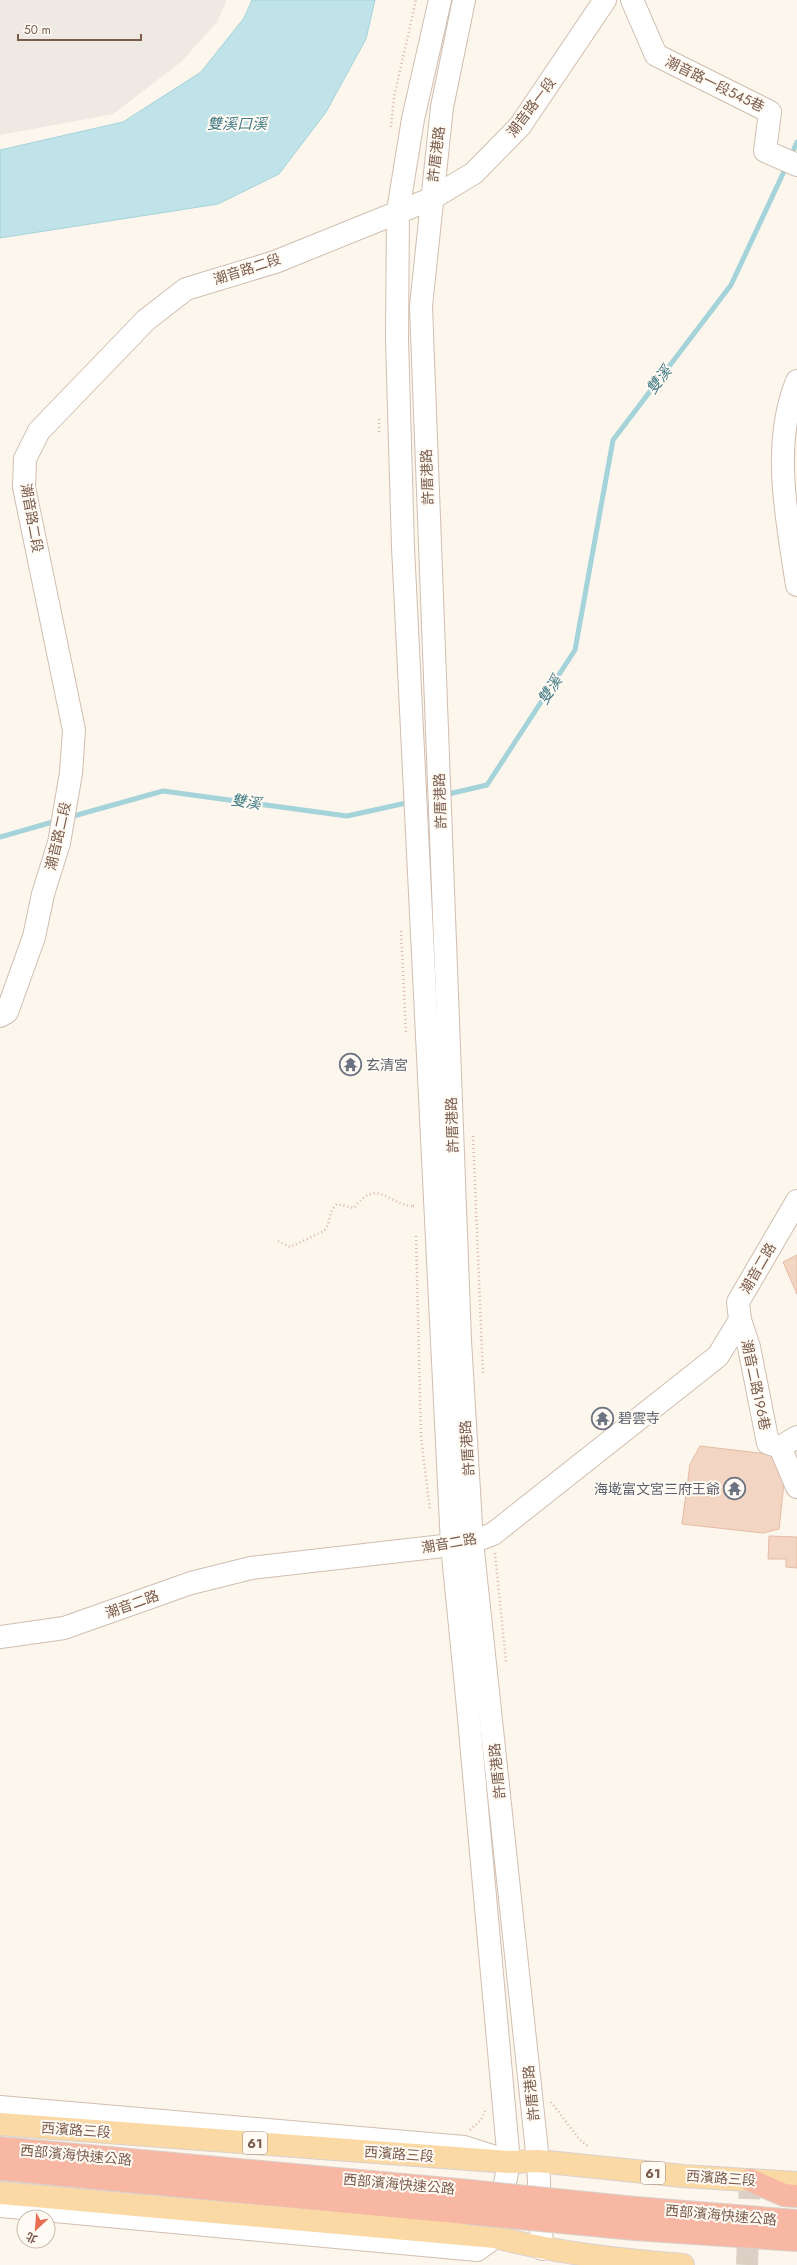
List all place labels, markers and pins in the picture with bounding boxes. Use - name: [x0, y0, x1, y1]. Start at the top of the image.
- temple icon: 玄清宮: [337, 1052, 363, 1078]
- place label: 玄清宮: [366, 1055, 408, 1075]
- temple icon: 碧雲寺: [589, 1405, 615, 1431]
- place label: 碧雲寺: [618, 1408, 660, 1428]
- temple icon: 海墘富文宮三府王爺: [722, 1476, 748, 1502]
- place label: 海墘富文宮三府王爺: [594, 1479, 720, 1499]

